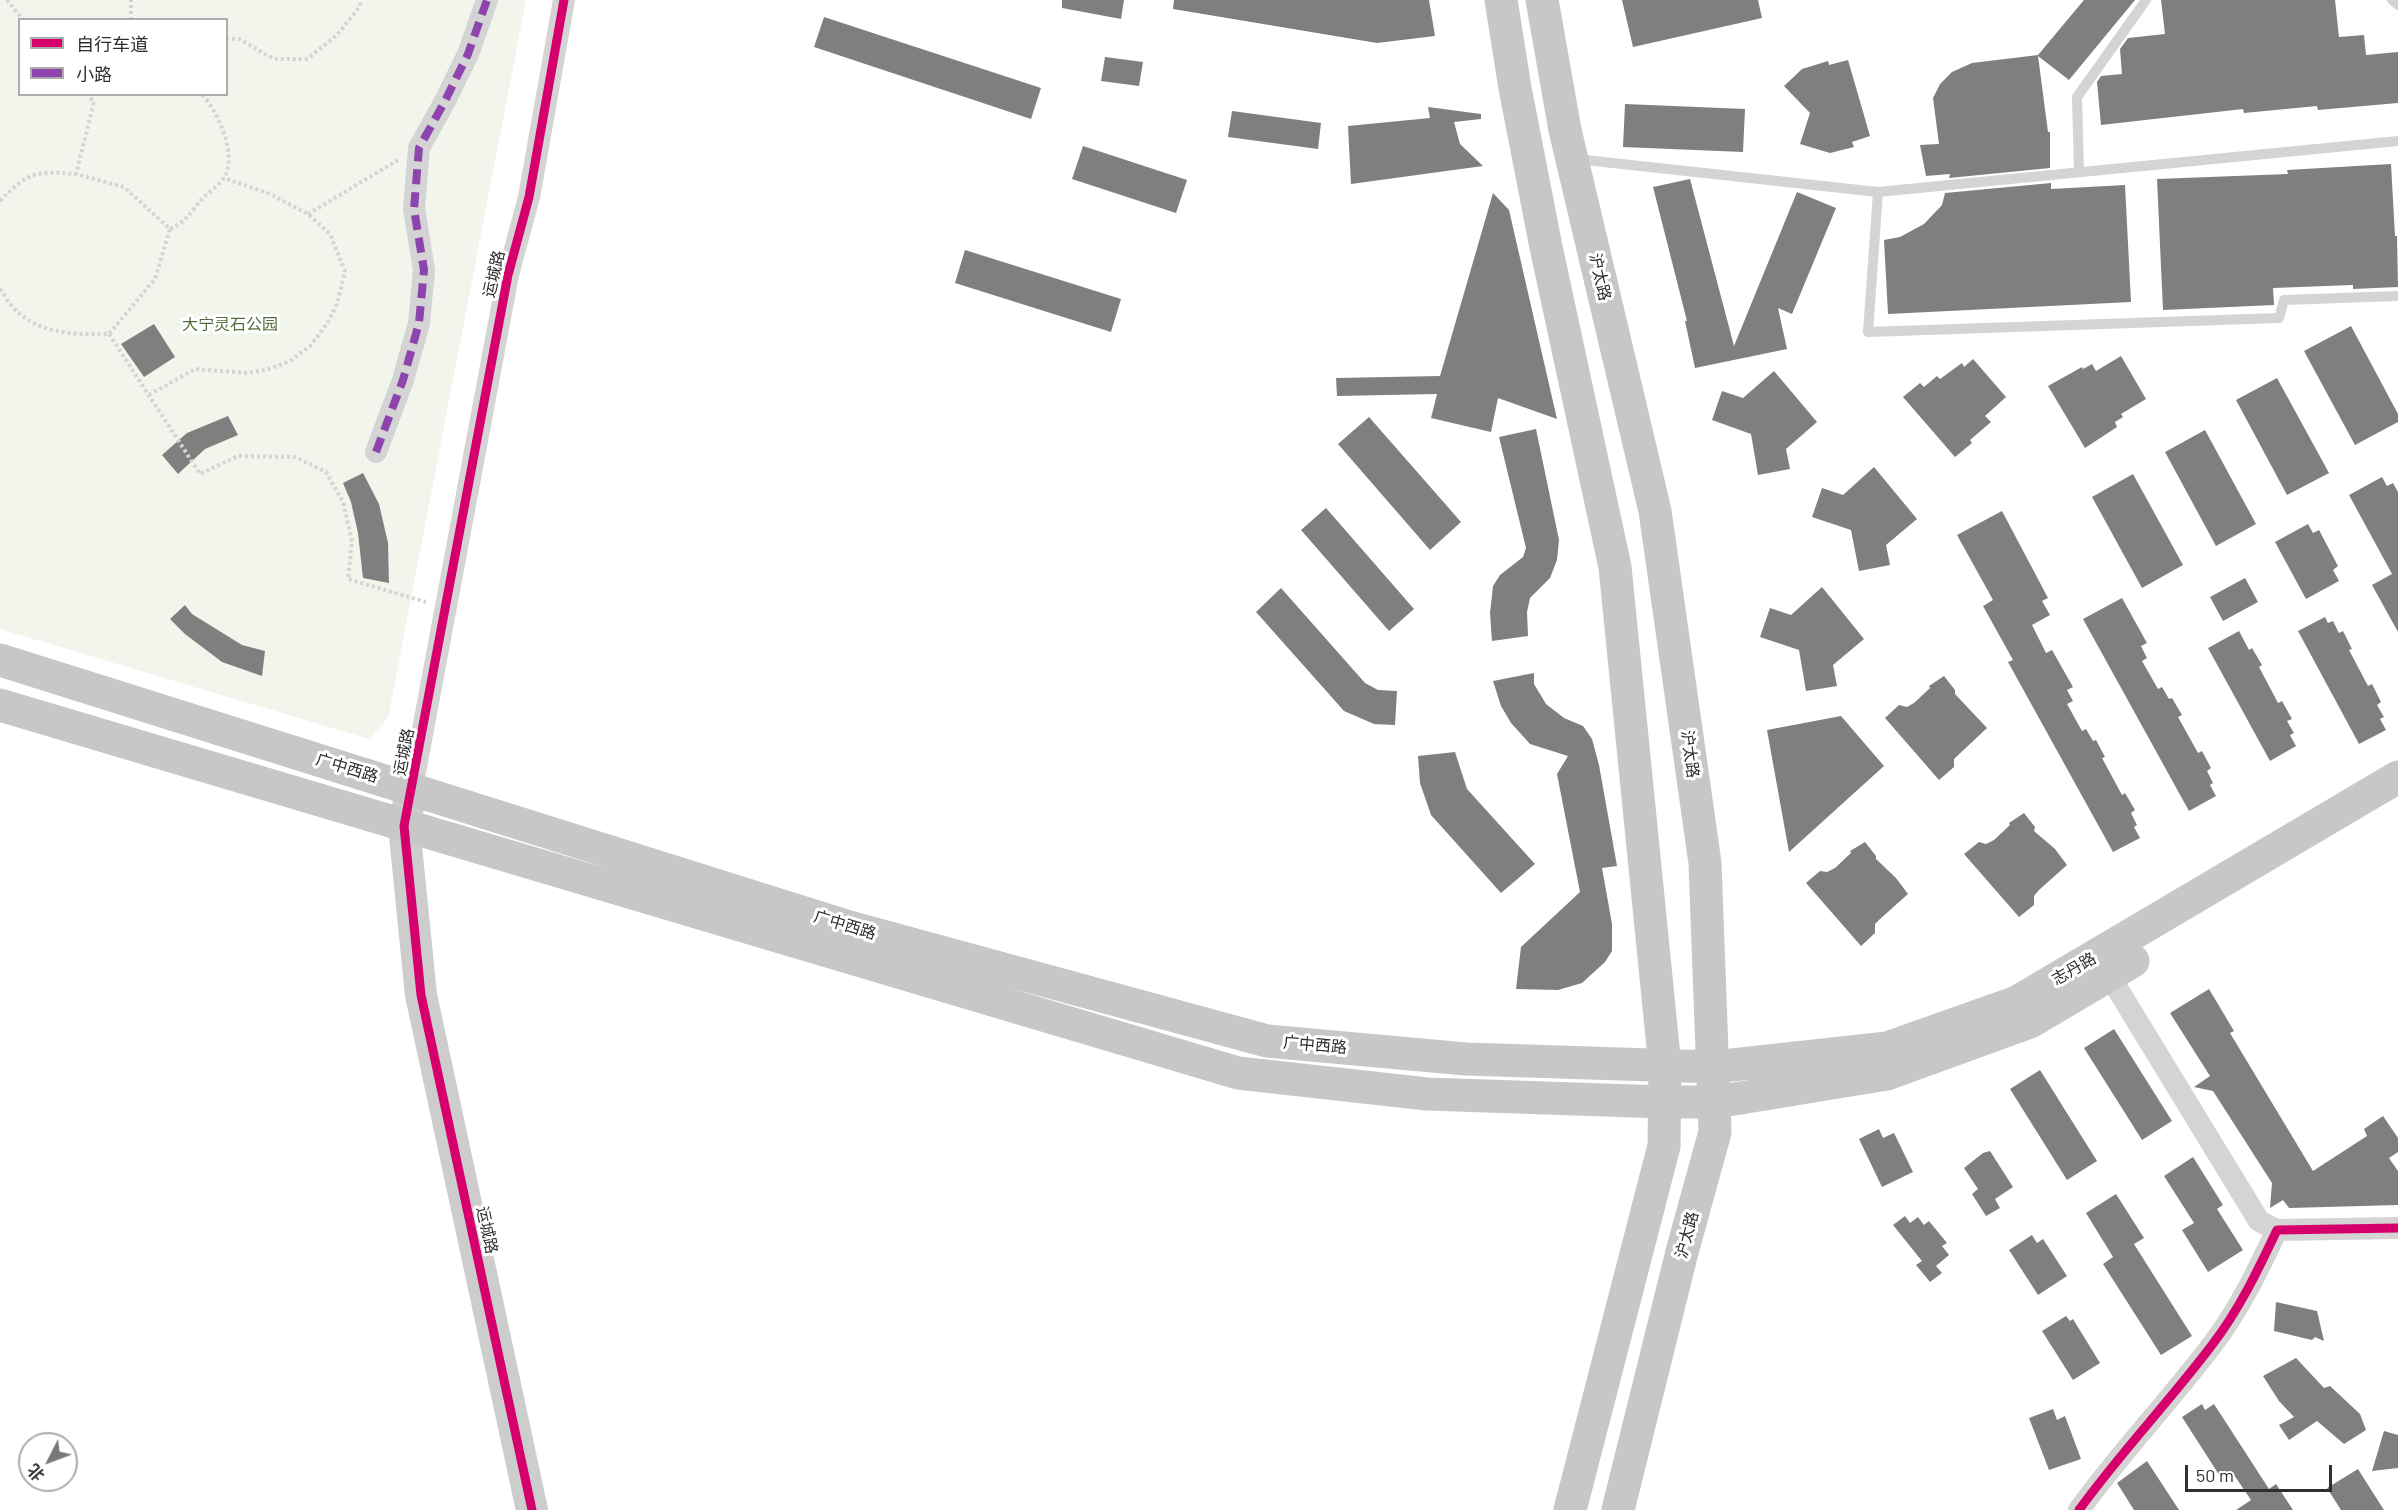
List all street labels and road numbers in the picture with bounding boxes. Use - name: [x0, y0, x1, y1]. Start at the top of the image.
- street label: 运城路: [479, 248, 509, 300]
- street label: 沪太路: [1585, 251, 1615, 303]
- street label: 运城路: [390, 727, 418, 777]
- street label: 沪太路: [1677, 729, 1703, 779]
- street label: 广中西路: [314, 749, 380, 787]
- street label: 广中西路: [812, 906, 878, 944]
- street label: 志丹路: [2048, 949, 2100, 989]
- street label: 广中西路: [1282, 1033, 1348, 1057]
- street label: 运城路: [473, 1205, 501, 1255]
- street label: 沪太路: [1672, 1209, 1702, 1261]

